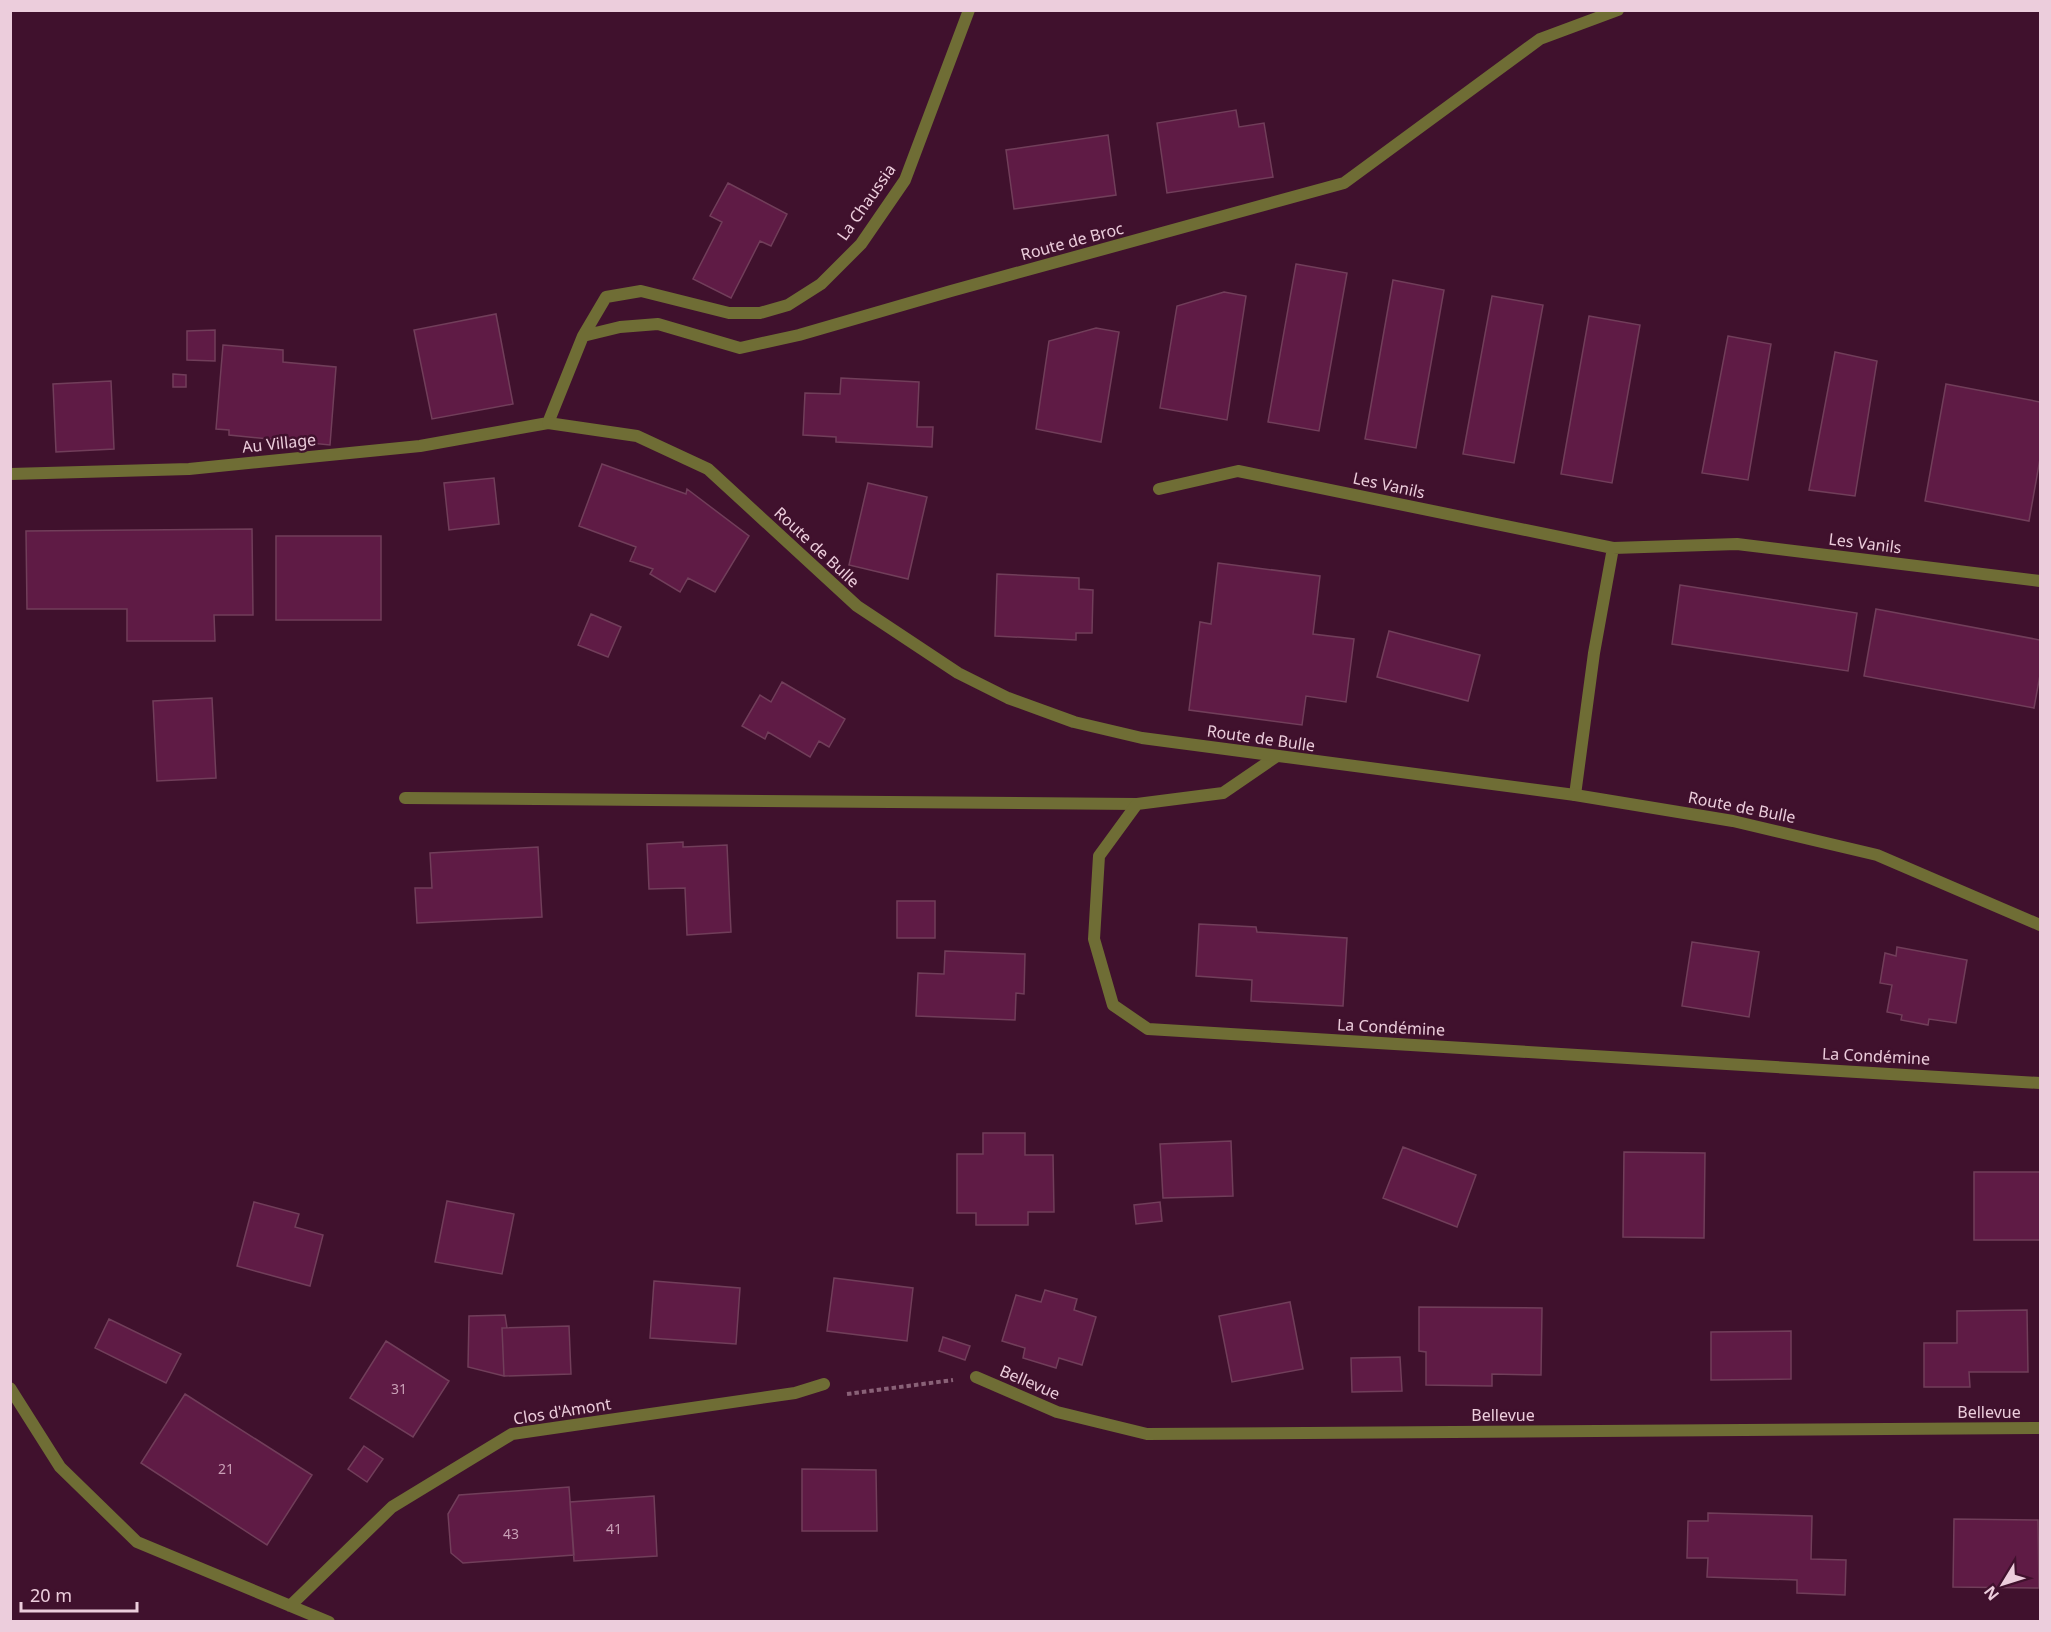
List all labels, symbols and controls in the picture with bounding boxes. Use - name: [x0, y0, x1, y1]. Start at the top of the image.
- street label: La Chaussia: [832, 159, 900, 245]
- street label: Route de Broc: [1018, 217, 1126, 265]
- street label: Au Village: [241, 428, 317, 458]
- street label: Les Vanils: [1351, 467, 1427, 503]
- street label: Route de Bulle: [770, 502, 864, 592]
- street label: Les Vanils: [1827, 528, 1903, 558]
- street label: Route de Bulle: [1205, 720, 1317, 756]
- street label: Route de Bulle: [1686, 786, 1798, 828]
- street label: La Condémine: [1336, 1013, 1446, 1041]
- street label: La Condémine: [1821, 1042, 1931, 1070]
- street label: Bellevue: [997, 1359, 1063, 1405]
- house number: 31: [391, 1379, 407, 1398]
- street label: Clos d'Amont: [512, 1392, 613, 1430]
- street label: Bellevue: [1957, 1401, 2021, 1423]
- street label: Bellevue: [1471, 1404, 1535, 1426]
- house number: 21: [218, 1459, 234, 1478]
- house number: 41: [606, 1519, 622, 1538]
- house number: 43: [503, 1524, 519, 1543]
- north arrow: [1973, 1554, 2033, 1614]
- scale bar: [21, 1575, 136, 1613]
- text: N: [1979, 1581, 2004, 1605]
- text: 20 m: [30, 1583, 72, 1607]

